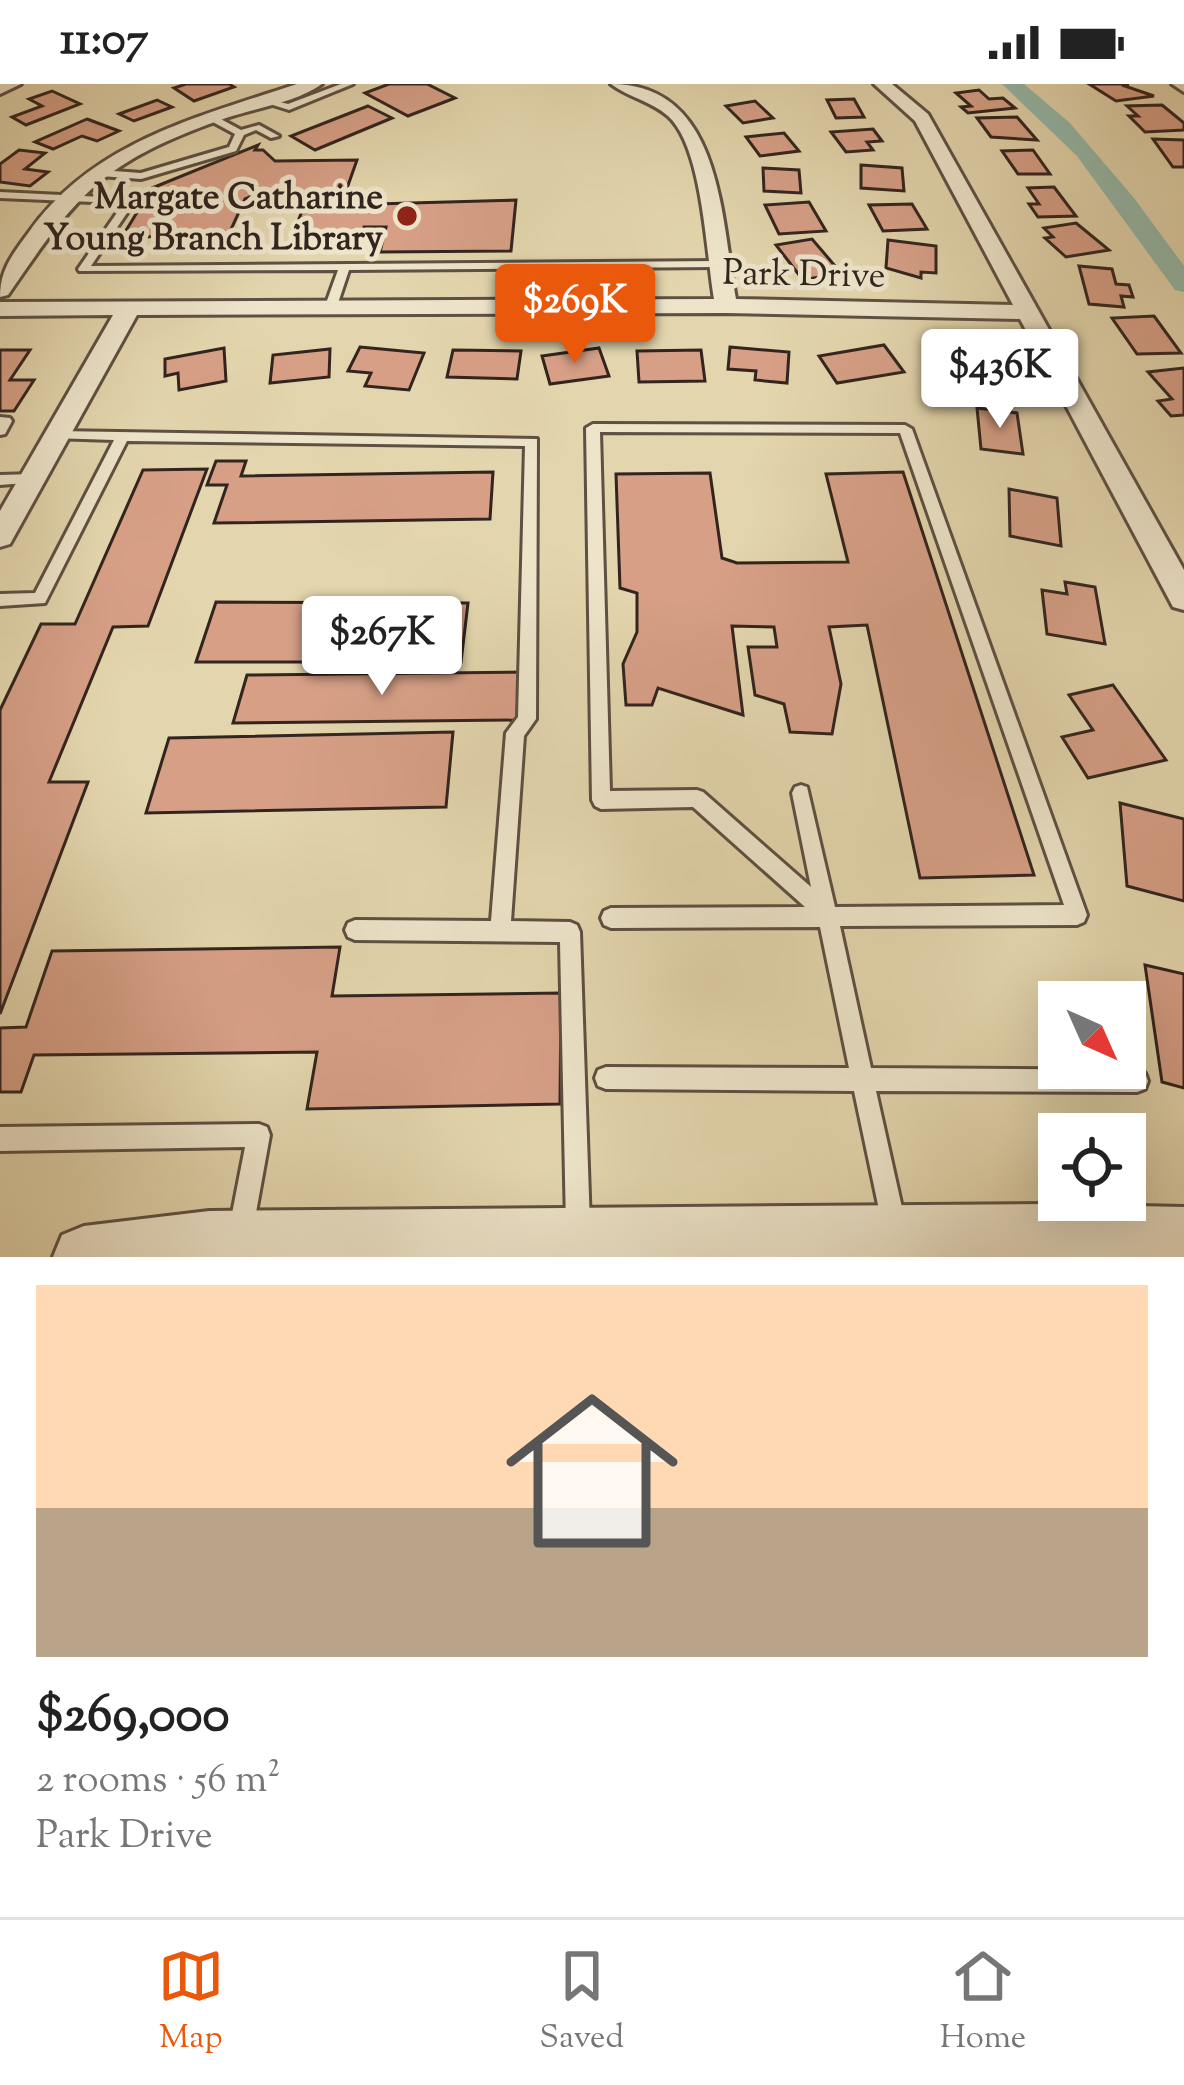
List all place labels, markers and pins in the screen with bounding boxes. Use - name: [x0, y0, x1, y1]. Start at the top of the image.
- place label: Margate Catharine Young Branch Library: [43, 173, 383, 266]
- marker: Margate Catharine Young Branch Library: [394, 203, 420, 229]
- pin: $269K: [491, 264, 659, 366]
- pin: $436K: [916, 329, 1084, 431]
- pin: $267K: [298, 596, 466, 698]

